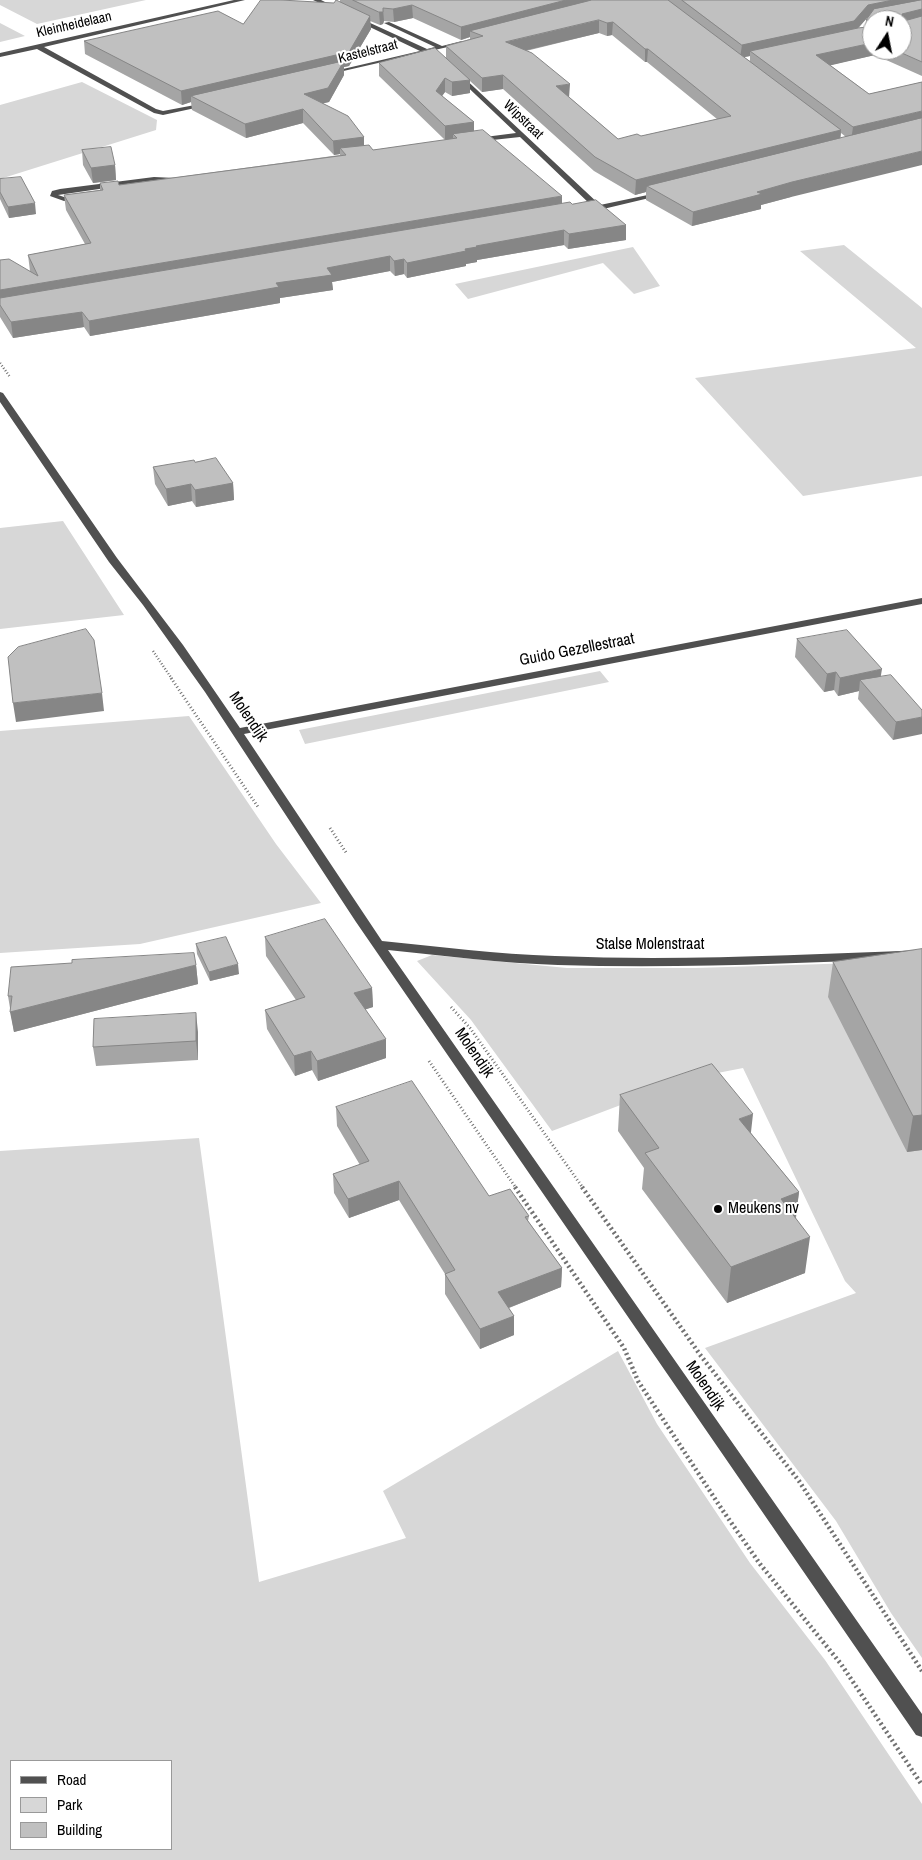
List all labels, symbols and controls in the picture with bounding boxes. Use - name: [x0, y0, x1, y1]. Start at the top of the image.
- street label: Kleinheidelaan: [35, 8, 113, 42]
- north arrow: [862, 10, 912, 60]
- text: N: [884, 12, 895, 31]
- street label: Kastelstraat: [337, 37, 399, 67]
- street label: Wipstraat: [499, 97, 547, 143]
- street label: Guido Gezellestraat: [518, 629, 636, 671]
- street label: Molendijk: [224, 688, 272, 746]
- street label: Stalse Molenstraat: [596, 935, 704, 955]
- street label: Molendijk: [450, 1024, 498, 1082]
- place label: Meukens nv: [728, 1199, 799, 1219]
- marker: Meukens nv: [712, 1203, 724, 1215]
- street label: Molendijk: [681, 1357, 729, 1415]
- legend: [10, 1760, 172, 1850]
- text: Road: [57, 1769, 86, 1790]
- text: Park: [57, 1794, 82, 1815]
- text: Building: [57, 1819, 102, 1840]

